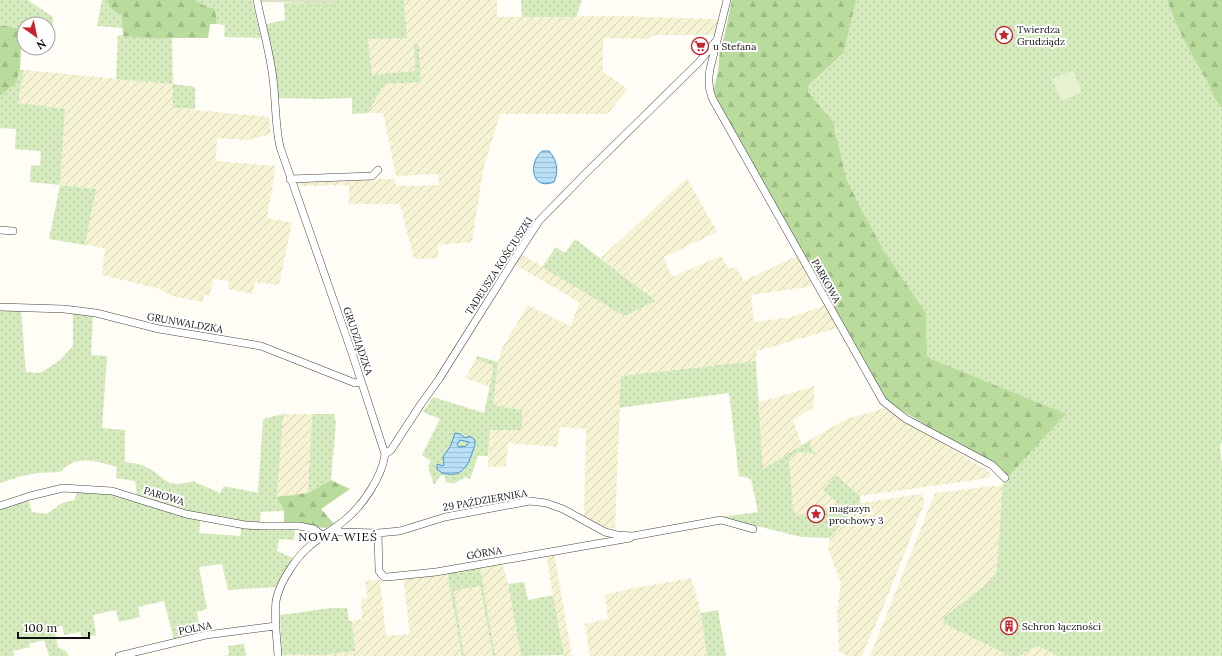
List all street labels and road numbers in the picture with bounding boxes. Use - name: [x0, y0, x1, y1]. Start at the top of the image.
- street label: TADEUSZA KOŚCIUSZKI: [462, 215, 536, 317]
- street label: PARKOWA: [809, 257, 844, 306]
- street label: GRUDZIĄDZKA: [340, 305, 376, 377]
- street label: GRUNWALDZKA: [146, 310, 225, 336]
- street label: PAROWA: [142, 484, 187, 509]
- street label: 29 PAŹDZIERNIKA: [442, 486, 529, 514]
- street label: GÓRNA: [465, 543, 503, 562]
- street label: POLNA: [177, 618, 213, 638]

